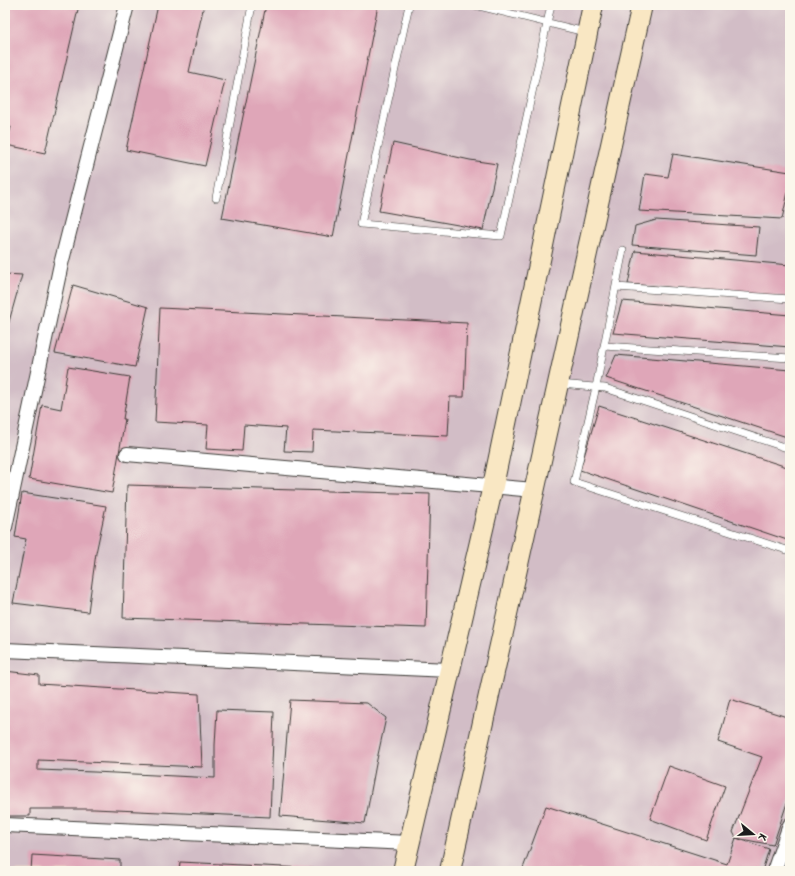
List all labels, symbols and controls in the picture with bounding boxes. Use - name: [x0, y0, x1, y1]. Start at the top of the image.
- north arrow: [733, 814, 773, 854]
- text: K: [752, 831, 771, 843]

